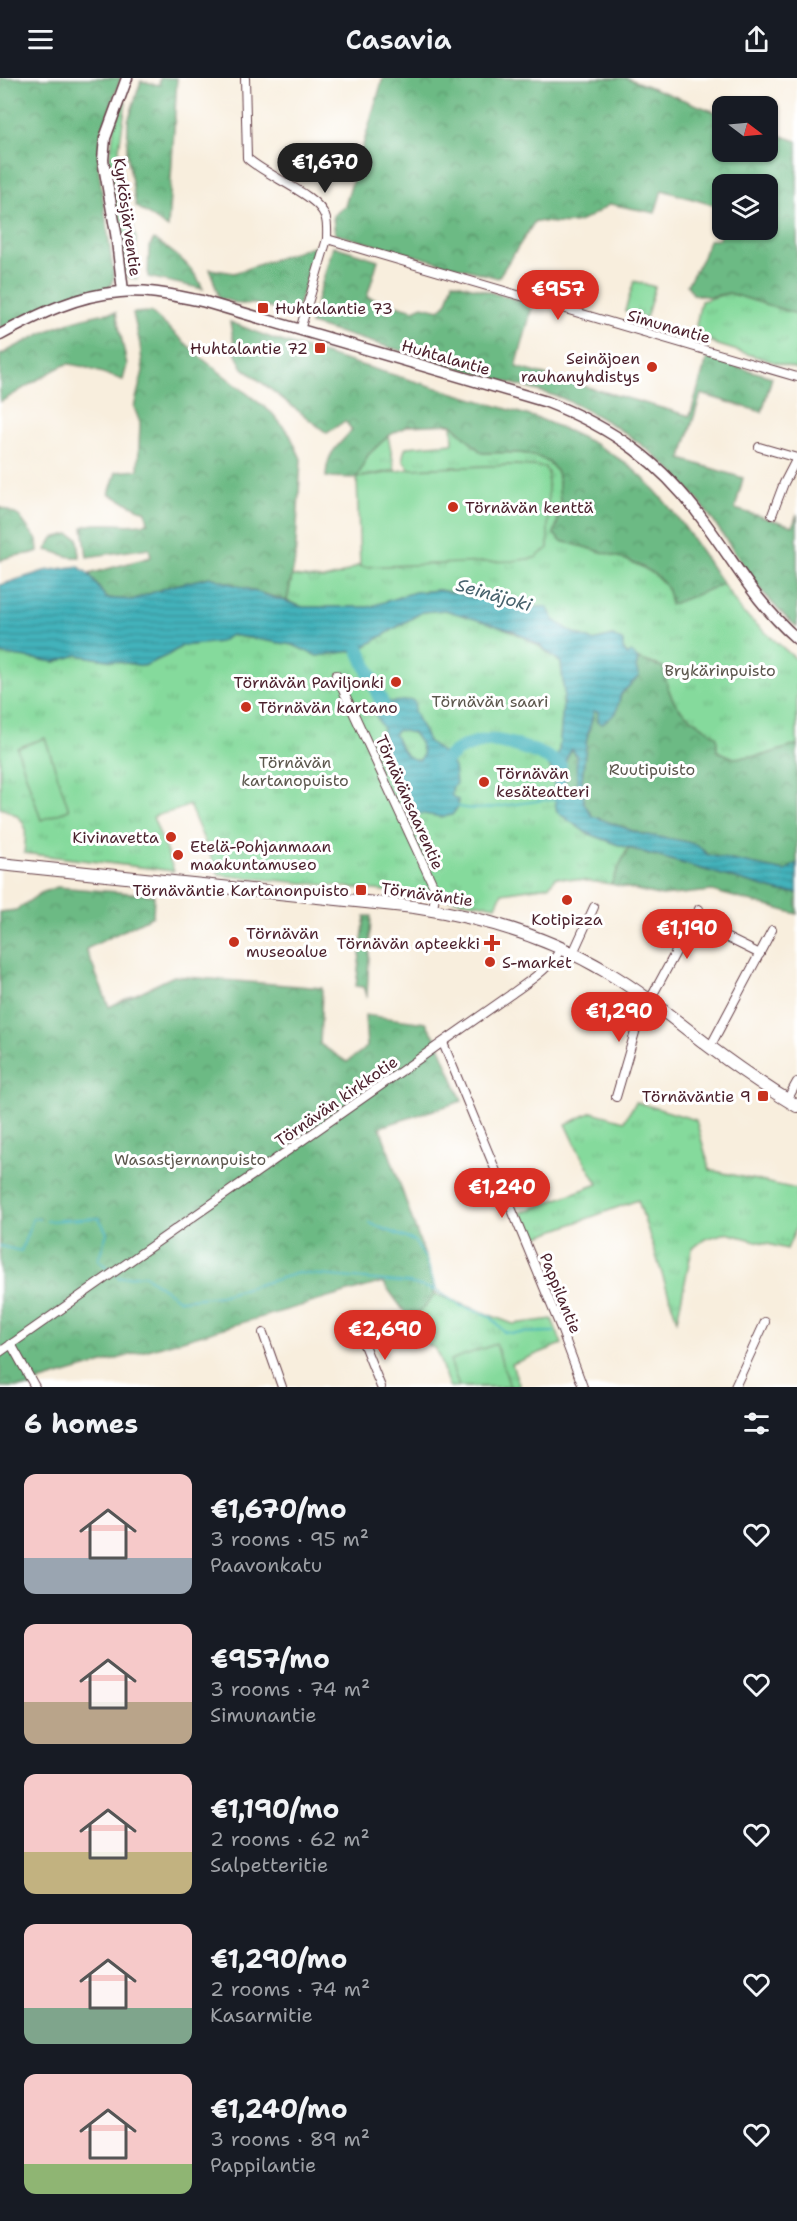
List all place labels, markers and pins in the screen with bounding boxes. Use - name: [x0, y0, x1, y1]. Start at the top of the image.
- pin: €1,670: [276, 143, 374, 194]
- pin: €957: [522, 270, 594, 321]
- place label: Huhtalantie 73: [275, 298, 393, 319]
- marker: Huhtalantie 73: [256, 301, 270, 315]
- place label: Huhtalantie 72: [190, 338, 308, 359]
- marker: Huhtalantie 72: [313, 341, 327, 355]
- place label: Seinäjoen rauhanyhdistys: [521, 348, 640, 387]
- marker: Seinäjoen rauhanyhdistys: [645, 360, 659, 374]
- place label: Törnävän kenttä: [465, 497, 594, 518]
- marker: Törnävän kenttä: [446, 500, 460, 514]
- place label: Törnävän Paviljonki: [233, 672, 384, 693]
- marker: Törnävän Paviljonki: [389, 675, 403, 689]
- place label: Törnävän kartano: [258, 697, 398, 718]
- marker: Törnävän kartano: [239, 700, 253, 714]
- place label: Törnävän kesäteatteri: [496, 763, 590, 802]
- marker: Törnävän kesäteatteri: [477, 775, 491, 789]
- place label: Kivinavetta: [72, 827, 159, 848]
- marker: Kivinavetta: [164, 830, 178, 844]
- place label: Etelä-Pohjanmaan maakuntamuseo: [190, 836, 331, 875]
- marker: Etelä-Pohjanmaan maakuntamuseo: [171, 848, 185, 862]
- place label: Törnäväntie Kartanonpuisto: [132, 880, 349, 901]
- marker: Törnäväntie Kartanonpuisto: [354, 883, 368, 897]
- marker: Kotipizza: [560, 893, 574, 907]
- place label: Kotipizza: [531, 909, 603, 930]
- pin: €1,190: [638, 909, 736, 960]
- place label: Törnävän museoalue: [246, 923, 328, 962]
- place label: Törnävän apteekki: [336, 933, 480, 954]
- marker: Törnävän museoalue: [227, 935, 241, 949]
- marker: Törnävän apteekki: [485, 936, 499, 950]
- place label: S-market: [502, 952, 572, 973]
- marker: S-market: [483, 955, 497, 969]
- pin: €1,290: [570, 992, 668, 1043]
- place label: Törnäväntie 9: [642, 1086, 751, 1107]
- marker: Törnäväntie 9: [756, 1089, 770, 1103]
- pin: €1,240: [453, 1168, 551, 1219]
- pin: €2,690: [336, 1310, 434, 1361]

